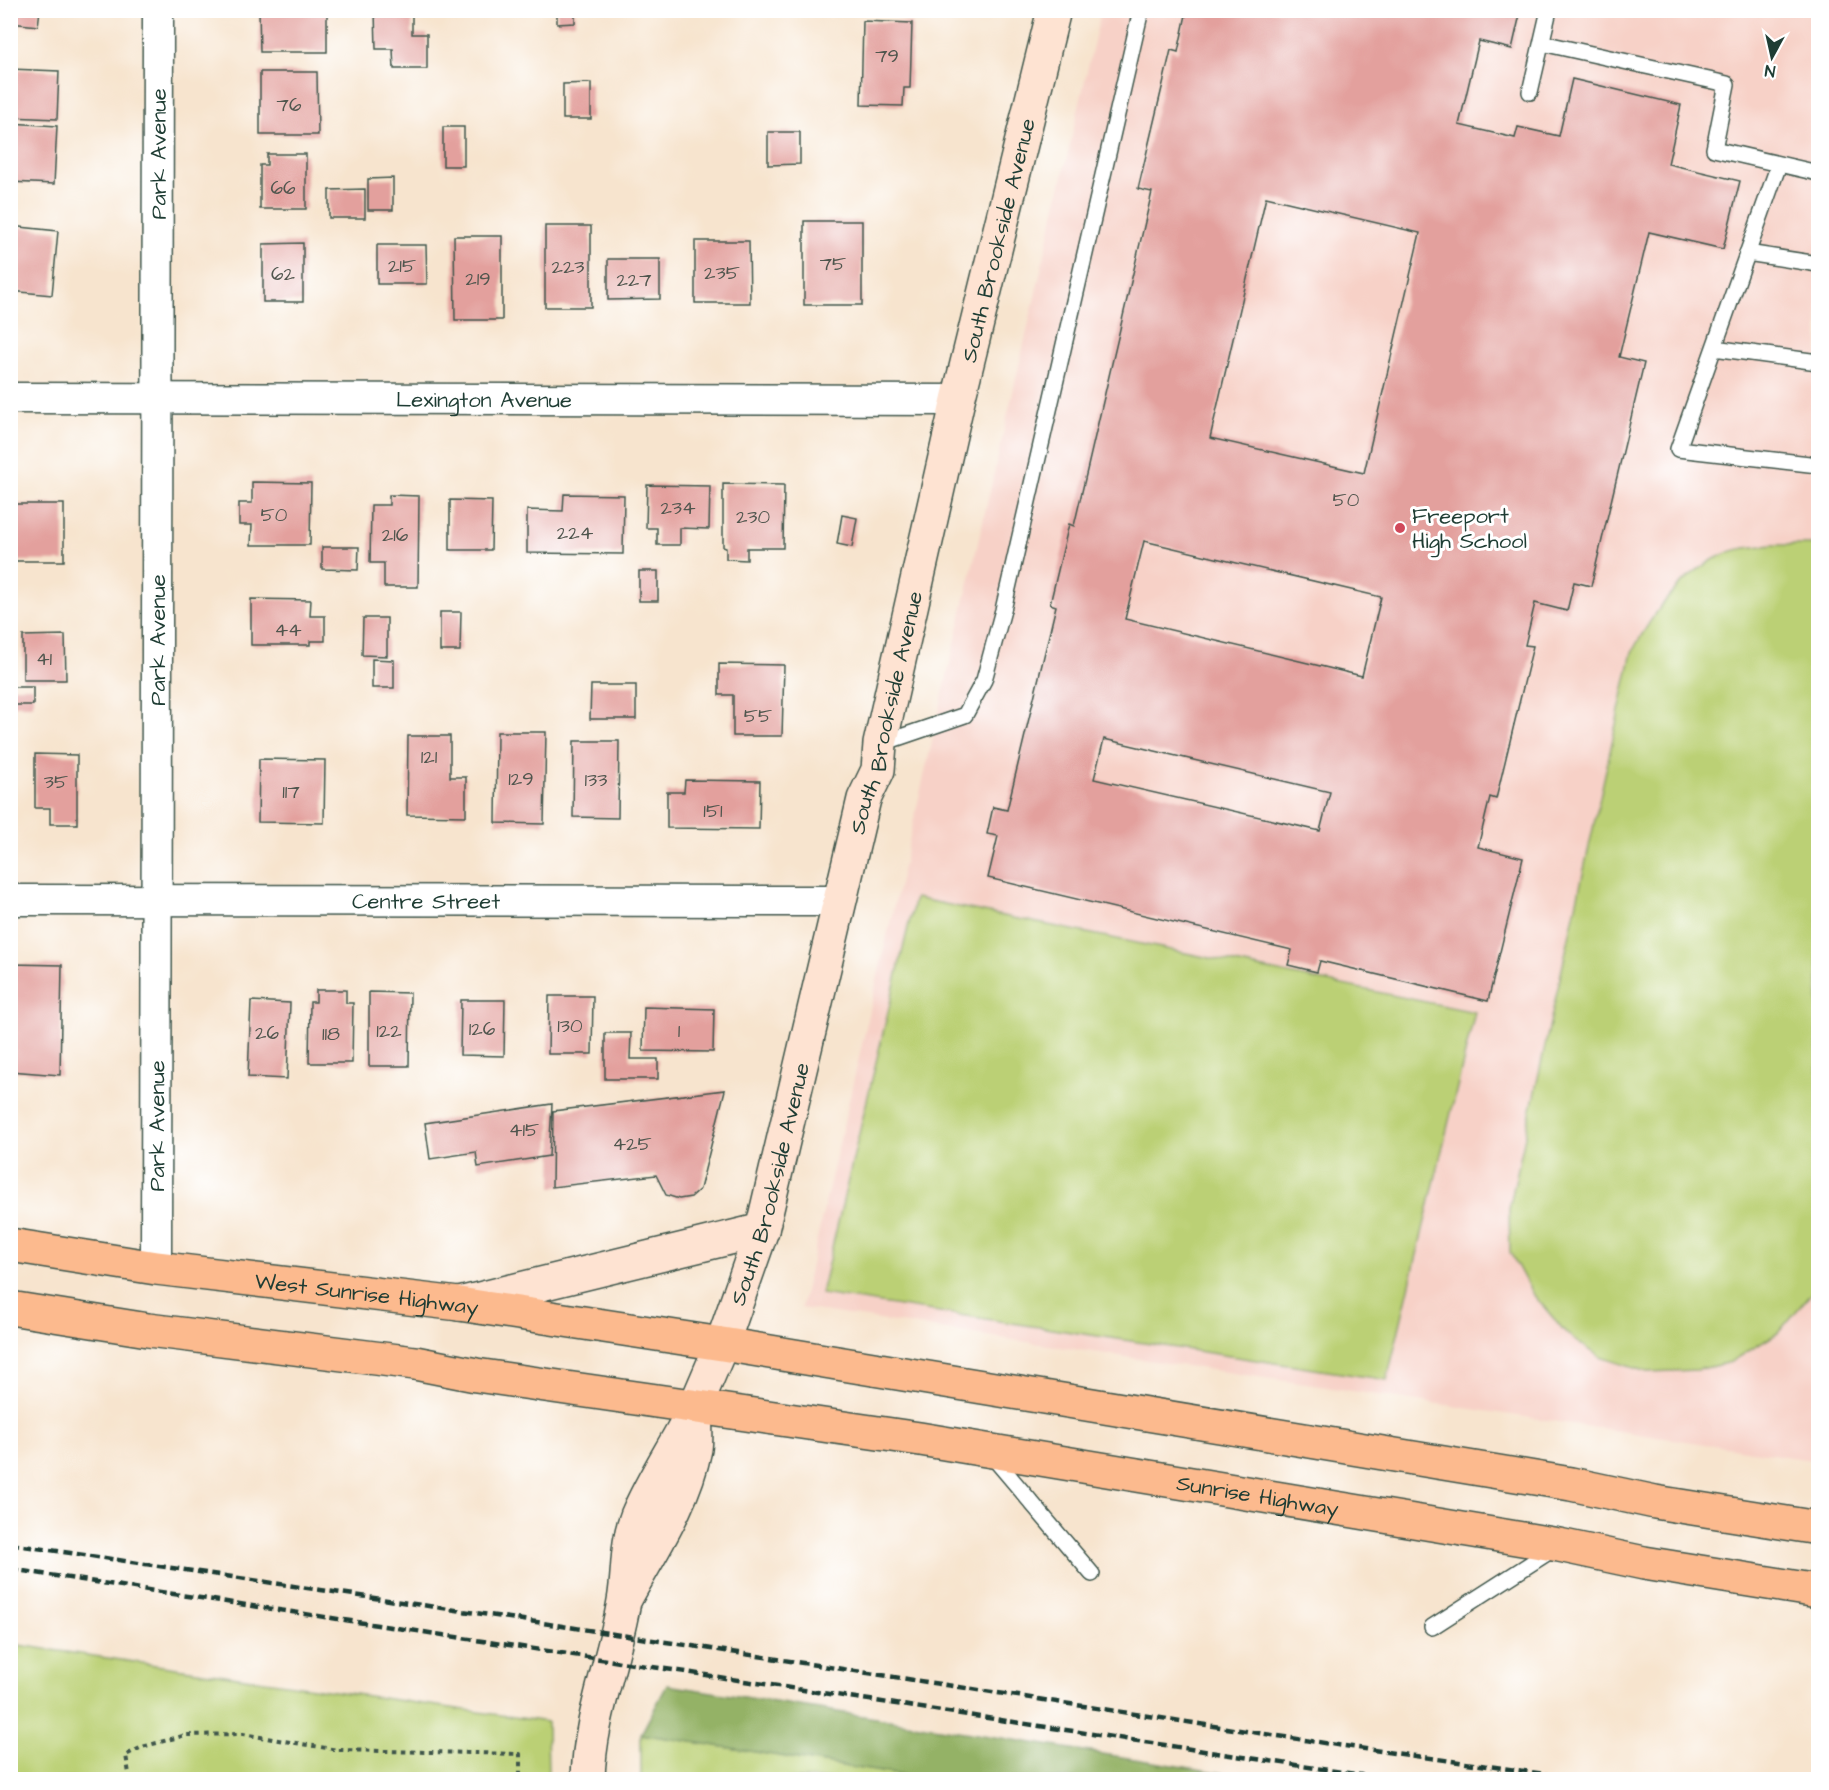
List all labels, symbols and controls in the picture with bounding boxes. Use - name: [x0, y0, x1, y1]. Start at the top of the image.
- north arrow: [1742, 27, 1802, 87]
- house number: 79: [875, 42, 899, 70]
- text: N: [1764, 59, 1777, 82]
- street label: Park Avenue: [144, 88, 175, 220]
- house number: 76: [277, 91, 302, 119]
- street label: South Brookside Avenue: [954, 115, 1044, 366]
- house number: 66: [270, 174, 296, 202]
- house number: 75: [820, 250, 846, 278]
- house number: 215: [388, 252, 416, 280]
- house number: 223: [551, 253, 585, 281]
- house number: 235: [704, 259, 740, 287]
- house number: 62: [271, 260, 296, 288]
- house number: 219: [465, 265, 491, 293]
- house number: 227: [616, 266, 652, 294]
- street label: Lexington Avenue: [396, 385, 572, 417]
- house number: 50: [1333, 486, 1360, 514]
- house number: 234: [660, 494, 696, 522]
- house number: 50: [261, 501, 288, 529]
- place label: Freeport High School: [1412, 501, 1527, 558]
- house number: 230: [736, 503, 770, 531]
- house number: 224: [557, 519, 594, 547]
- house number: 216: [382, 521, 409, 549]
- marker: Freeport High School: [1393, 521, 1407, 535]
- street label: Park Avenue: [143, 574, 174, 706]
- street label: South Brookside Avenue: [842, 588, 931, 837]
- house number: 44: [274, 616, 302, 644]
- house number: 41: [36, 645, 53, 673]
- house number: 55: [744, 702, 772, 730]
- house number: 121: [421, 743, 438, 771]
- house number: 129: [508, 765, 534, 793]
- house number: 133: [585, 766, 607, 794]
- house number: 35: [44, 768, 68, 796]
- house number: 117: [282, 778, 300, 806]
- house number: 151: [703, 797, 723, 825]
- street label: Centre Street: [352, 886, 500, 918]
- house number: 130: [557, 1012, 583, 1040]
- house number: 126: [469, 1015, 496, 1043]
- house number: 122: [376, 1017, 402, 1045]
- house number: 1: [678, 1017, 681, 1045]
- house number: 26: [255, 1019, 279, 1047]
- house number: 118: [322, 1020, 340, 1048]
- street label: Park Avenue: [142, 1060, 173, 1192]
- street label: South Brookside Avenue: [723, 1060, 818, 1310]
- house number: 415: [509, 1116, 539, 1144]
- house number: 425: [612, 1130, 652, 1158]
- street label: West Sunrise Highway: [253, 1266, 480, 1325]
- street label: Sunrise Highway: [1174, 1468, 1341, 1526]

